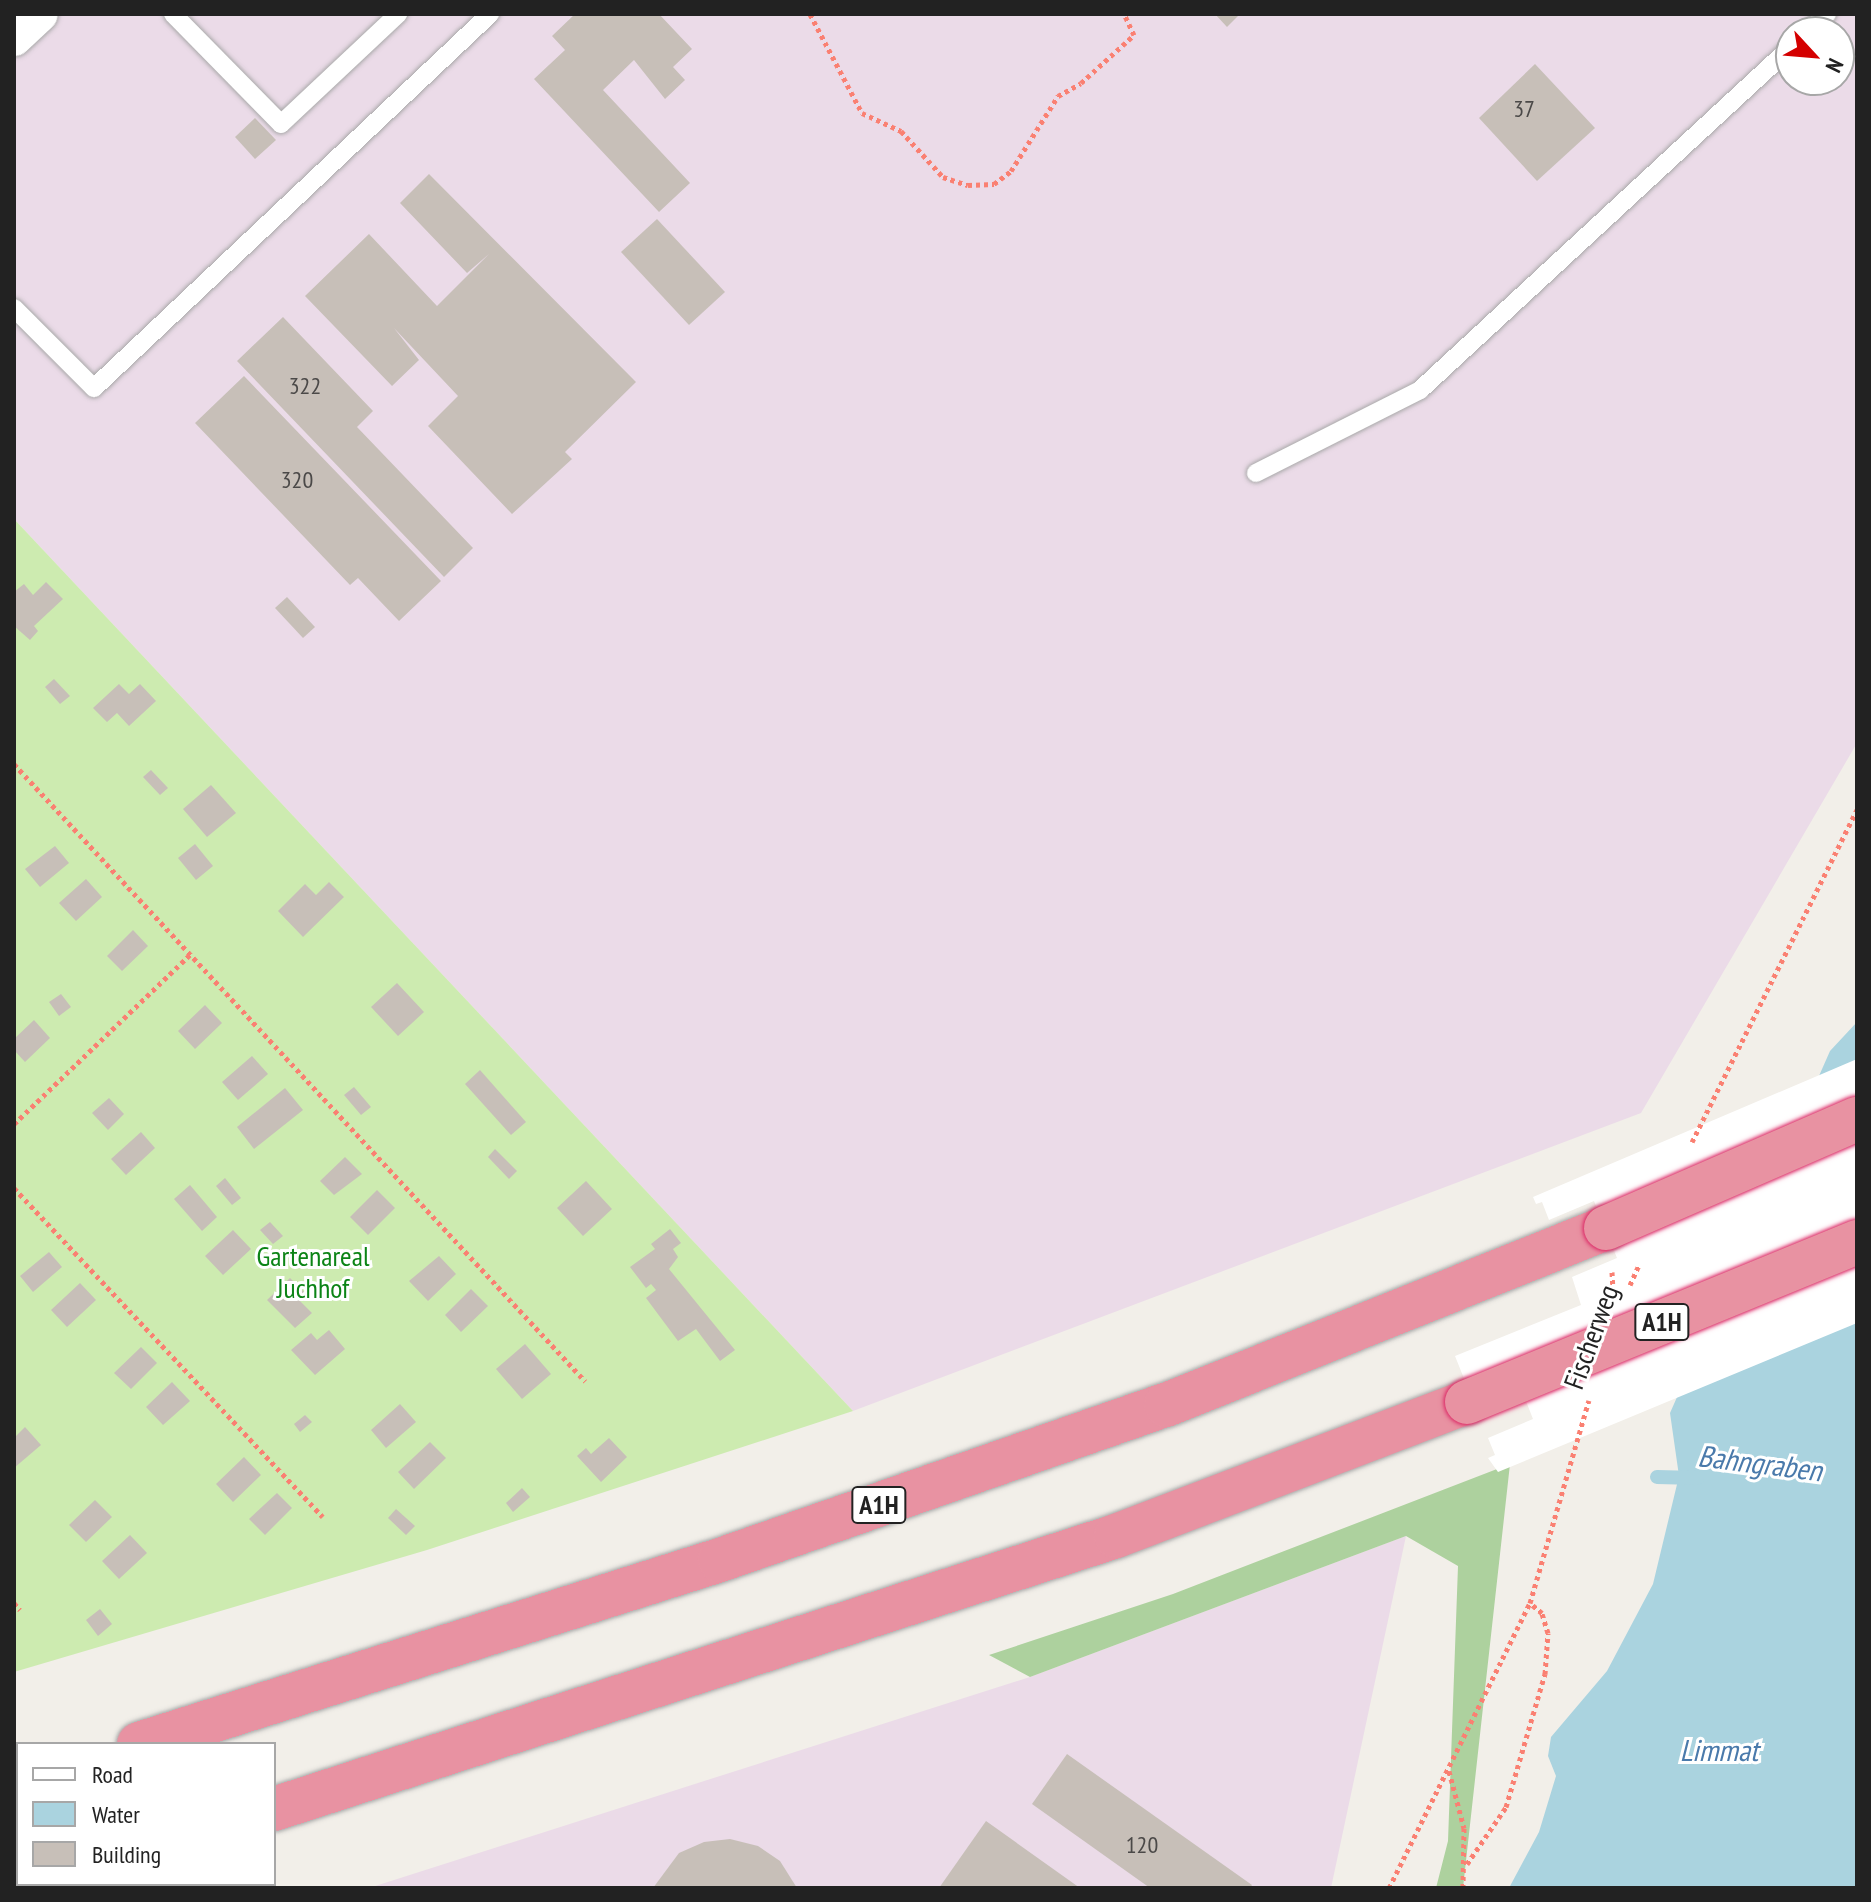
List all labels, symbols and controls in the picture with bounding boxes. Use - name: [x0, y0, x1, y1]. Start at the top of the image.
- north arrow: [1775, 16, 1855, 96]
- text: N: [1820, 54, 1850, 77]
- house number: 37: [1513, 95, 1535, 123]
- house number: 322: [289, 372, 321, 400]
- house number: 320: [281, 466, 313, 494]
- park label: Gartenareal Juchhof: [257, 1239, 369, 1305]
- street label: Fischerweg: [1557, 1280, 1625, 1394]
- road number: A1H: [1634, 1300, 1690, 1344]
- water label: Bahngraben: [1696, 1438, 1824, 1488]
- road number: A1H: [851, 1483, 907, 1527]
- water label: Limmat: [1680, 1732, 1758, 1768]
- legend: [16, 1742, 276, 1886]
- text: Road: [92, 1759, 133, 1790]
- text: Water: [92, 1799, 140, 1830]
- house number: 120: [1126, 1831, 1158, 1859]
- text: Building: [92, 1839, 161, 1870]

